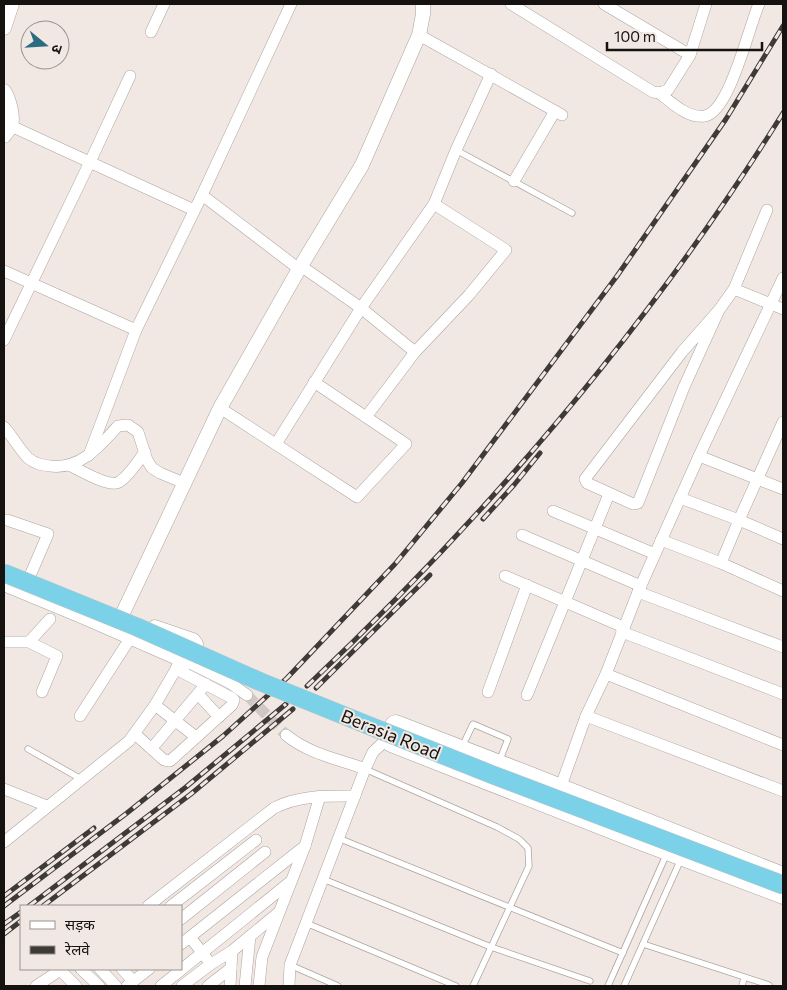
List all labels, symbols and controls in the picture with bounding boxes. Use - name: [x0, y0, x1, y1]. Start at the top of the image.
- north arrow: [20, 20, 70, 70]
- scale bar: [607, 20, 762, 52]
- text: 100 m: [614, 27, 656, 45]
- text: उ: [48, 43, 67, 56]
- street label: Berasia Road: [338, 704, 444, 764]
- legend: [20, 905, 182, 970]
- text: सड़क: [65, 915, 95, 933]
- text: रेलवे: [64, 940, 90, 958]

